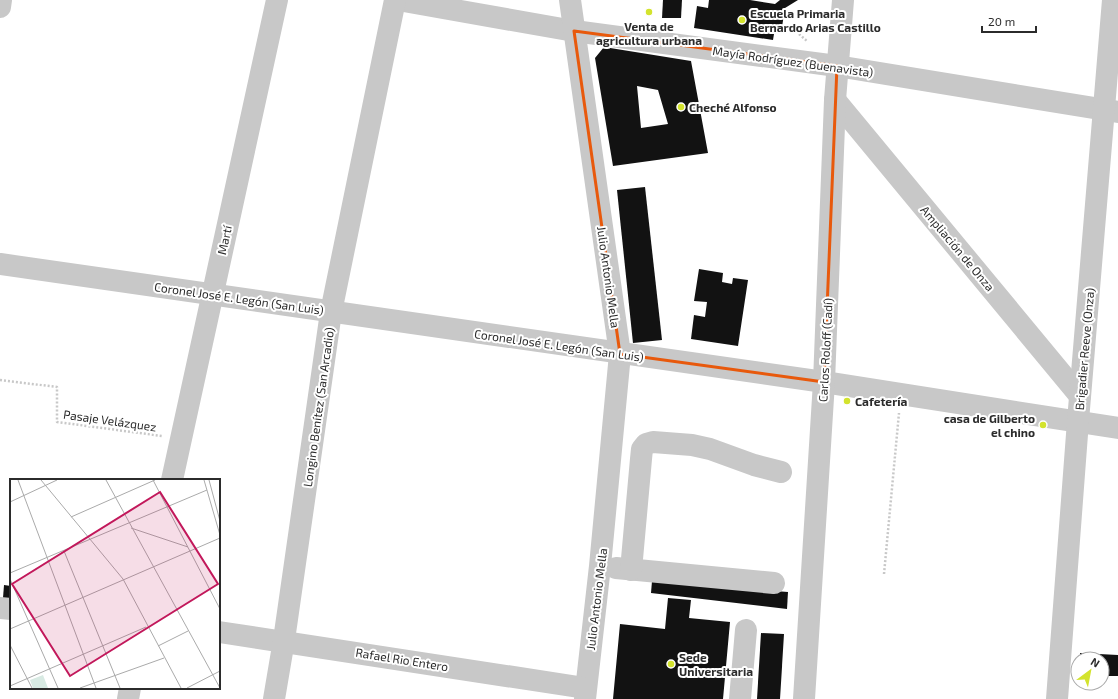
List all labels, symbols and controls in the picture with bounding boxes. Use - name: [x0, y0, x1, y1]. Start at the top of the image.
- place label: Escuela Primaria Bernardo Arias Castillo: [750, 6, 881, 34]
- marker: Venta de agricultura urbana: [644, 7, 654, 17]
- scale bar: [982, 8, 1036, 34]
- text: 20 m: [988, 14, 1015, 28]
- marker: Escuela Primaria Bernardo Arias Castillo: [737, 15, 747, 25]
- place label: Venta de agricultura urbana: [596, 19, 702, 47]
- street label: Mayía Rodríguez (Buenavista): [712, 43, 874, 79]
- place label: Cheché Alfonso: [689, 100, 777, 114]
- marker: Cheché Alfonso: [676, 102, 686, 112]
- street label: Ampliación de Onza: [918, 202, 998, 294]
- street label: Martí: [214, 223, 234, 256]
- street label: Julio Antonio Mella: [595, 225, 623, 329]
- street label: Coronel José E. Legón (San Luis): [153, 279, 325, 317]
- street label: Brigadier Reeve (Onza): [1072, 287, 1096, 411]
- street label: Carlos Roloff (Cadí): [815, 298, 835, 402]
- street label: Longino Benítez (San Arcadio): [300, 326, 336, 488]
- street label: Coronel José E. Legón (San Luis): [473, 326, 645, 364]
- place label: Cafetería: [855, 394, 908, 408]
- marker: Cafetería: [842, 396, 852, 406]
- street label: Pasaje Velázquez: [62, 407, 157, 434]
- place label: casa de Gilberto el chino: [944, 411, 1035, 439]
- marker: casa de Gilberto el chino: [1038, 420, 1048, 430]
- inset map: [10, 479, 220, 689]
- street label: Julio Antonio Mella: [583, 547, 609, 651]
- street label: Rafael Rio Entero: [355, 645, 449, 673]
- place label: Sede Universitaria: [679, 650, 753, 678]
- north arrow: [1070, 651, 1110, 691]
- text: N: [1089, 654, 1102, 670]
- marker: Sede Universitaria: [666, 659, 676, 669]

